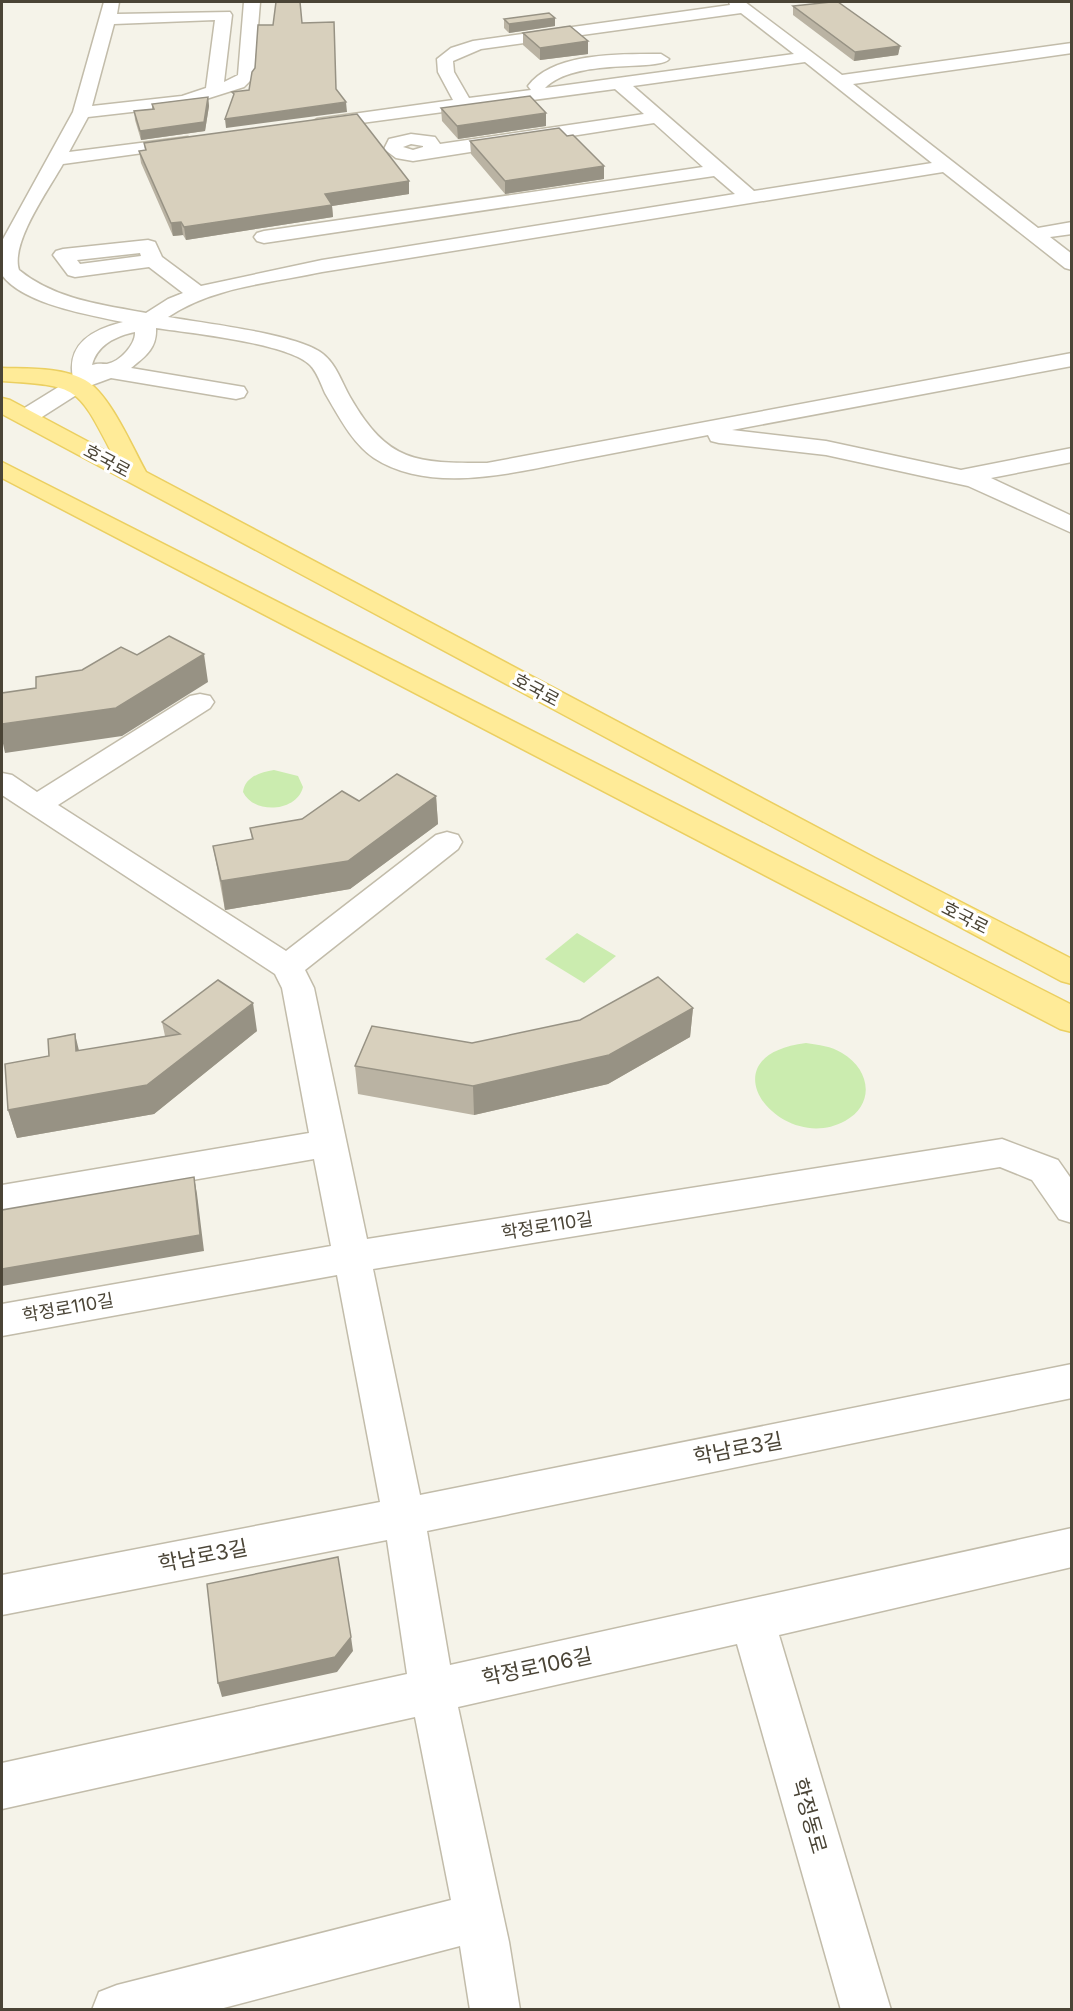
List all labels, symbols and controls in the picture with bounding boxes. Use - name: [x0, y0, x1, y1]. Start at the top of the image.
- street label: 호국로: [80, 440, 134, 481]
- street label: 호국로: [509, 669, 563, 710]
- street label: 호국로: [938, 897, 992, 938]
- street label: 학정로110길: [500, 1208, 594, 1243]
- street label: 학정로110길: [21, 1289, 115, 1326]
- street label: 학남로3길: [691, 1428, 785, 1469]
- street label: 학남로3길: [156, 1535, 250, 1576]
- street label: 학정로106길: [479, 1643, 594, 1690]
- street label: 학정동로: [787, 1775, 832, 1856]

